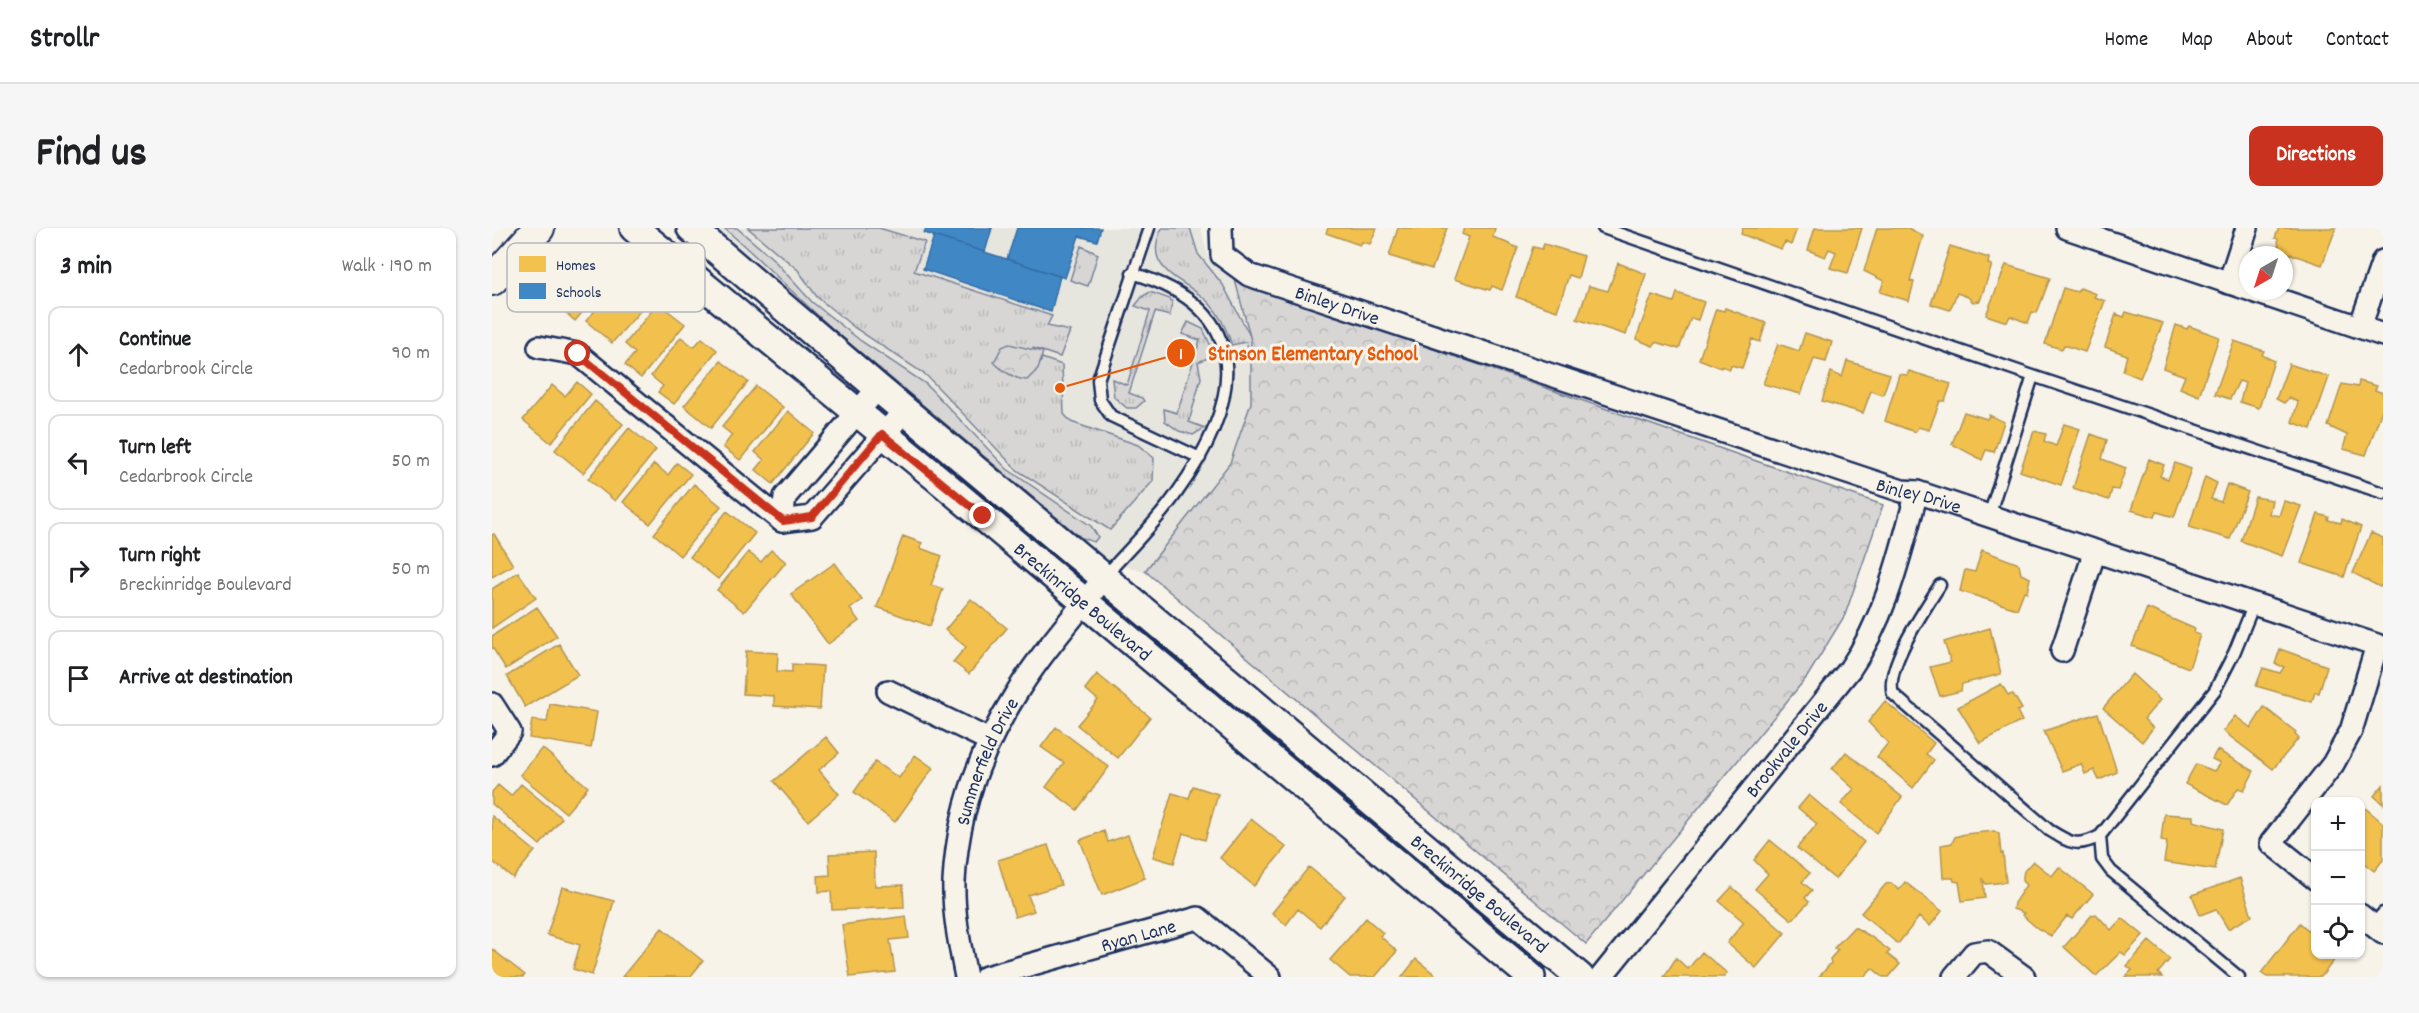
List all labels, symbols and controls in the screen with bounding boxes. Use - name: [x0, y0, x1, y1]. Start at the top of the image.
- text: Strollr: [30, 21, 99, 61]
- text: Home: [2104, 26, 2148, 56]
- text: Map: [2181, 26, 2213, 56]
- text: About: [2246, 26, 2293, 56]
- text: Contact: [2326, 26, 2389, 56]
- text: Find us: [36, 126, 147, 186]
- button: Directions: [2249, 126, 2383, 186]
- legend: [507, 243, 705, 312]
- north arrow: [2239, 246, 2293, 300]
- text: 3 min: [60, 249, 112, 286]
- text: Walk · 190 m: [342, 253, 432, 281]
- text: Homes: [556, 255, 596, 278]
- street label: Binley Drive: [1291, 280, 1383, 334]
- text: Schools: [556, 282, 602, 305]
- text: Continue: [119, 325, 191, 356]
- callout: Stinson Elementary School: [1166, 333, 1430, 372]
- icon: ahead: [62, 338, 95, 371]
- text: 90 m: [392, 340, 430, 368]
- route start: [564, 340, 590, 366]
- text: Stinson Elementary School: [1208, 341, 1419, 371]
- text: 1: [1179, 343, 1183, 368]
- text: Cedarbrook Circle: [119, 356, 253, 384]
- text: Turn left: [119, 433, 191, 464]
- icon: left: [62, 446, 95, 479]
- text: 50 m: [392, 448, 430, 476]
- text: Cedarbrook Circle: [119, 464, 253, 492]
- street label: Binley Drive: [1872, 472, 1964, 523]
- route end: [969, 502, 995, 528]
- street label: Breckinridge Boulevard: [1006, 537, 1157, 670]
- text: Turn right: [119, 541, 201, 572]
- icon: right: [62, 554, 95, 587]
- text: 50 m: [392, 556, 430, 584]
- text: Breckinridge Boulevard: [119, 572, 292, 600]
- icon: arrive: [62, 662, 95, 695]
- text: Arrive at destination: [119, 663, 293, 694]
- street label: Summerfield Drive: [951, 693, 1027, 829]
- street label: Brookvale Drive: [1740, 696, 1836, 805]
- map controls: [2311, 797, 2365, 959]
- button: +: [2311, 797, 2365, 851]
- street label: Breckinridge Boulevard: [1403, 829, 1553, 962]
- button: −: [2311, 851, 2365, 905]
- button: locate: [2311, 905, 2365, 959]
- street label: Ryan Lane: [1098, 914, 1180, 961]

